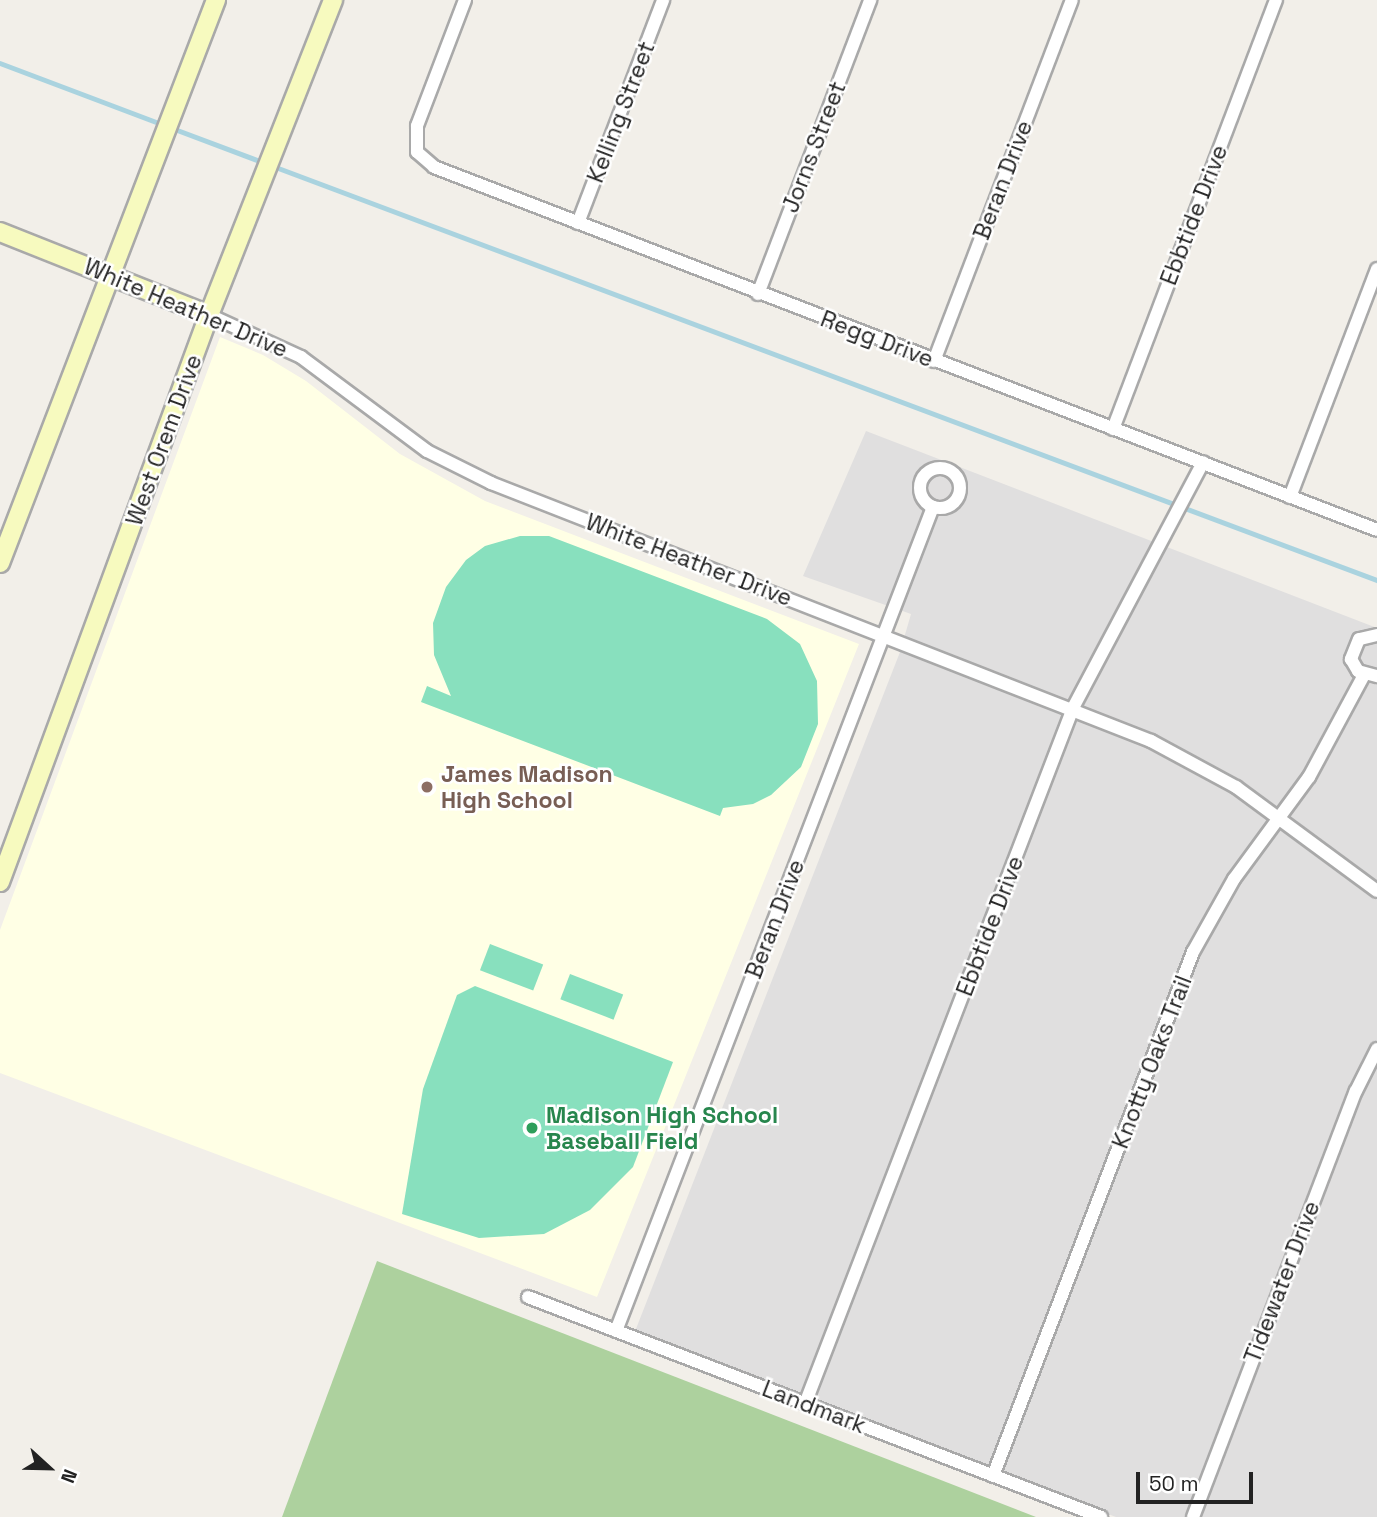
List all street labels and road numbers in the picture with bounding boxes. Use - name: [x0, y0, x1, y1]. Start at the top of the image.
- street label: Kelling Street: [581, 37, 661, 187]
- street label: Jorns Street: [776, 77, 852, 217]
- street label: Beran Drive: [968, 117, 1038, 243]
- street label: Ebbtide Drive: [1155, 141, 1233, 289]
- street label: White Heather Drive: [80, 253, 292, 363]
- street label: Regg Drive: [817, 305, 937, 373]
- street label: West Orem Drive: [120, 351, 208, 529]
- street label: White Heather Drive: [582, 508, 796, 612]
- street label: Ebbtide Drive: [951, 852, 1029, 1000]
- street label: Beran Drive: [740, 856, 810, 982]
- street label: Knotty Oaks Trail: [1106, 971, 1198, 1153]
- street label: Tidewater Drive: [1238, 1197, 1326, 1367]
- street label: Landmark: [758, 1375, 870, 1439]

